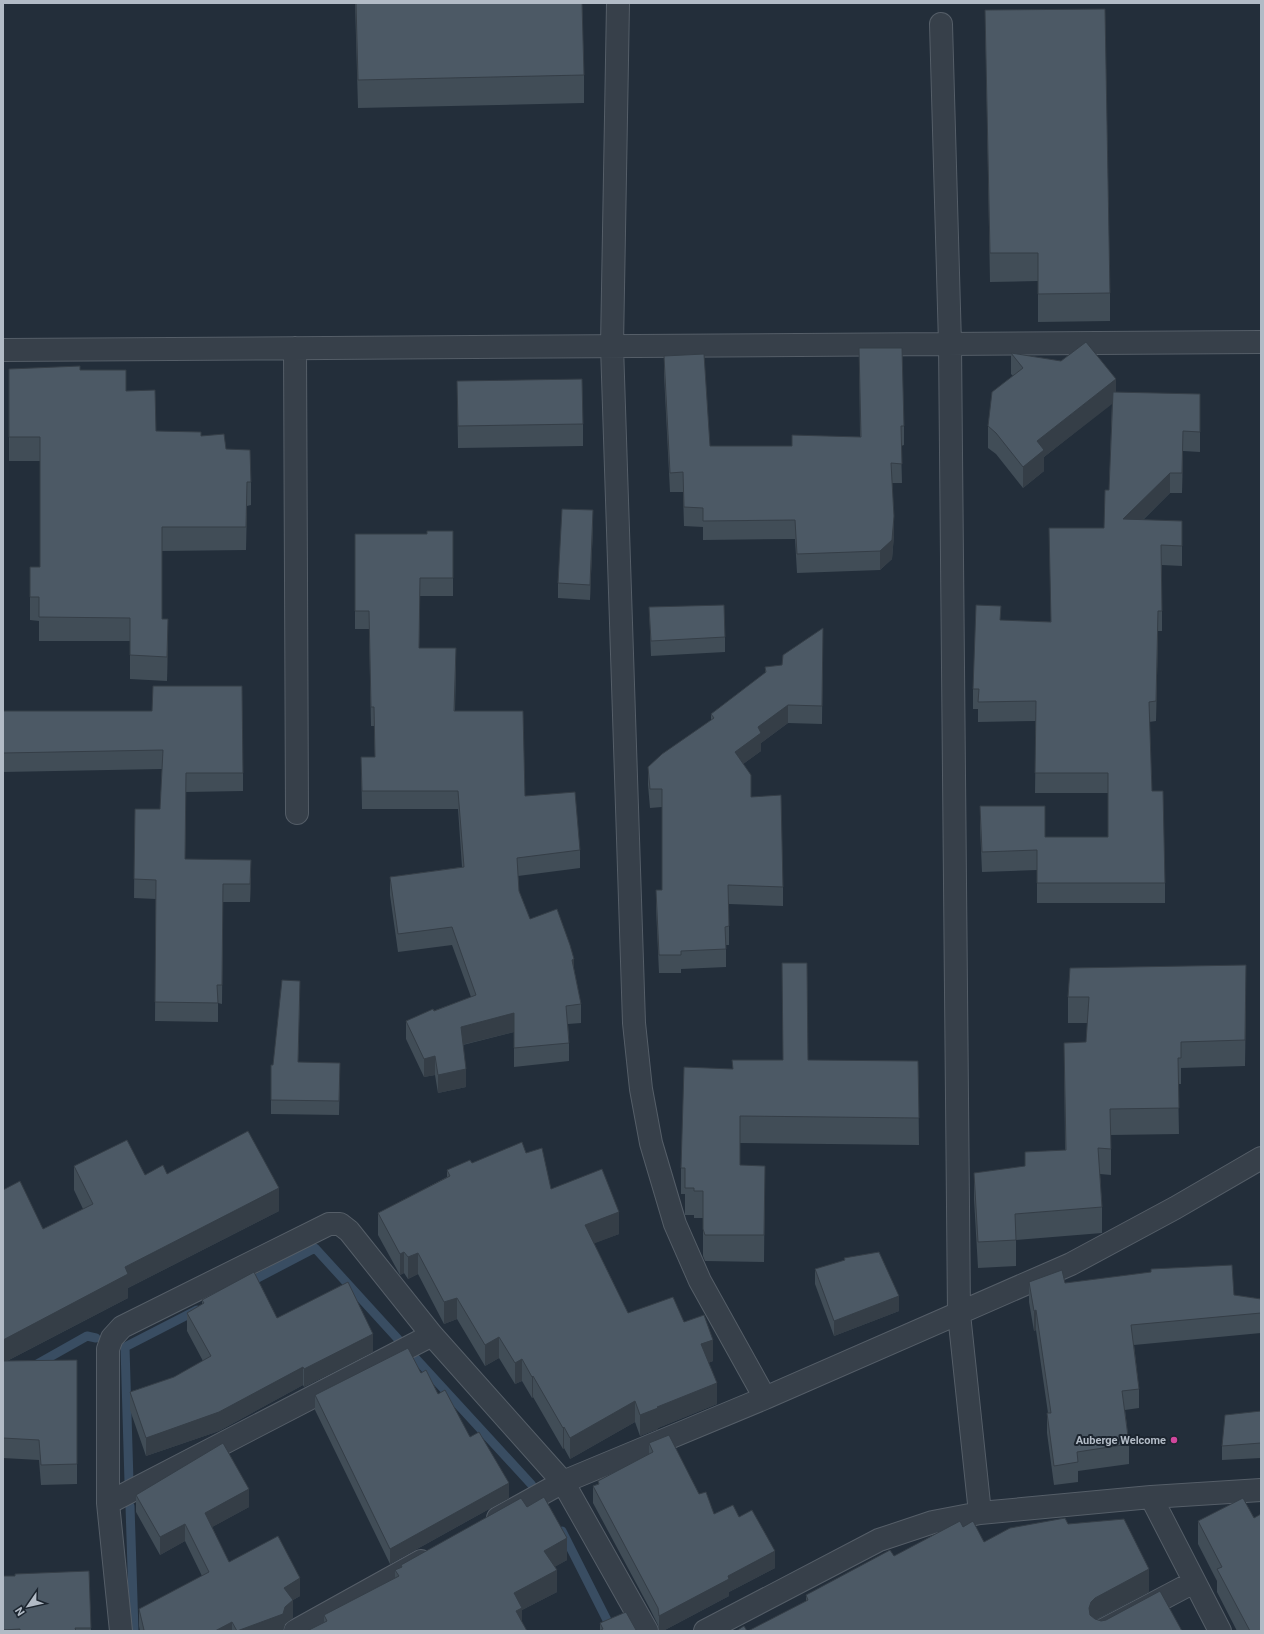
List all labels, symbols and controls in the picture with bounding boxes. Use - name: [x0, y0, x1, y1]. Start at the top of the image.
- place label: Auberge Welcome: [1076, 1434, 1166, 1447]
- marker: Auberge Welcome: [1169, 1435, 1179, 1445]
- north arrow: [8, 1586, 48, 1626]
- text: N: [12, 1604, 28, 1618]

